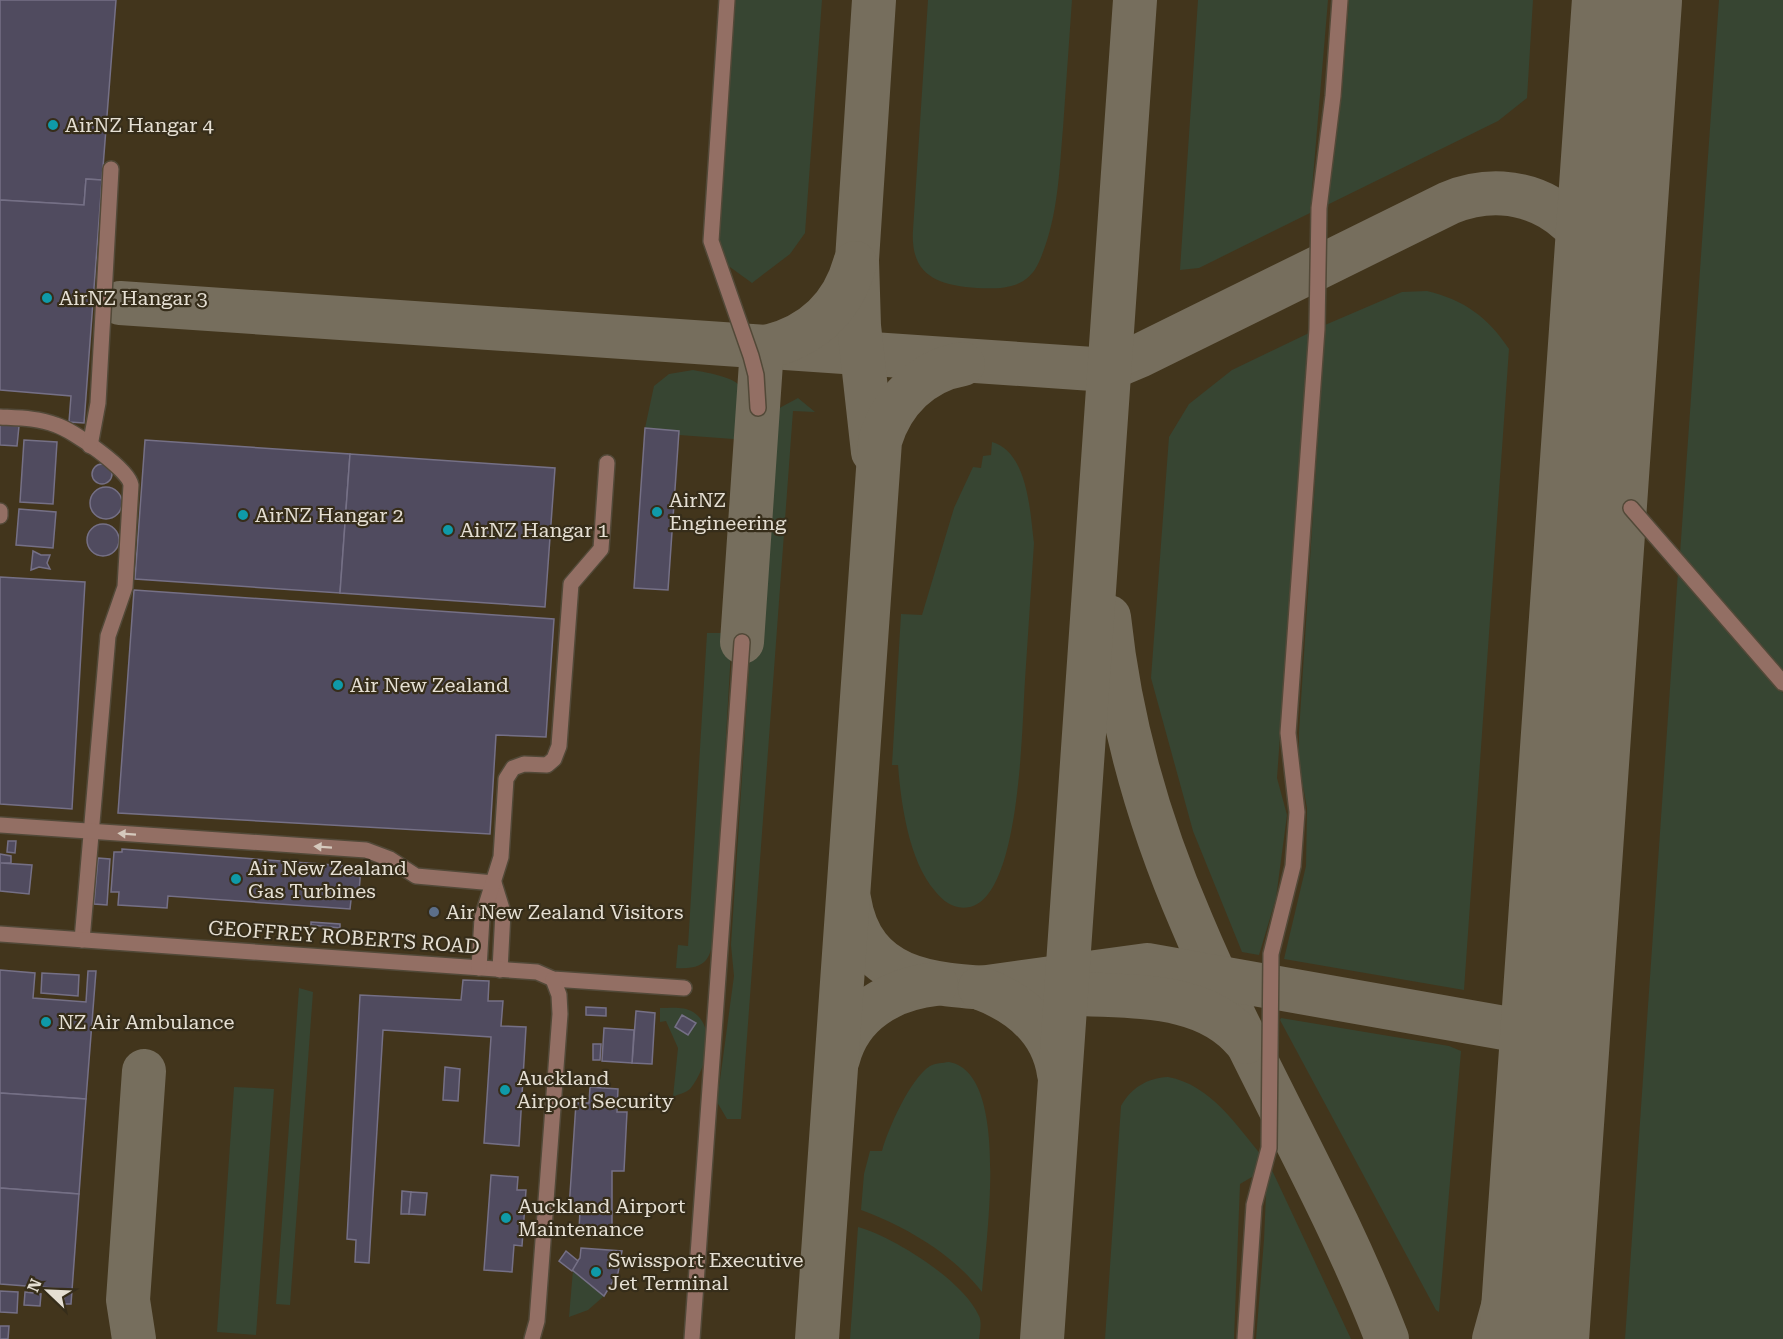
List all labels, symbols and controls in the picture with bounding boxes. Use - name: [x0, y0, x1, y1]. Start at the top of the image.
- place label: AirNZ Hangar 4: [65, 113, 214, 137]
- marker: AirNZ Hangar 4: [46, 118, 60, 132]
- place label: AirNZ Hangar 3: [59, 286, 208, 310]
- marker: AirNZ Hangar 3: [40, 291, 54, 305]
- place label: AirNZ Engineering: [669, 488, 787, 535]
- place label: AirNZ Hangar 2: [255, 503, 404, 527]
- marker: AirNZ Engineering: [650, 505, 664, 519]
- marker: AirNZ Hangar 2: [236, 508, 250, 522]
- place label: AirNZ Hangar 1: [460, 518, 609, 542]
- marker: AirNZ Hangar 1: [441, 523, 455, 537]
- place label: Air New Zealand: [350, 673, 509, 697]
- marker: Air New Zealand: [331, 678, 345, 692]
- one-way arrow: [118, 830, 137, 839]
- one-way arrow: [314, 842, 333, 852]
- place label: Air New Zealand Gas Turbines: [248, 856, 407, 903]
- marker: Air New Zealand Gas Turbines: [229, 872, 243, 886]
- place label: Air New Zealand Visitors: [446, 900, 684, 924]
- marker: Air New Zealand Visitors: [427, 905, 441, 919]
- street label: GEOFFREY ROBERTS ROAD: [207, 916, 481, 958]
- place label: NZ Air Ambulance: [58, 1010, 235, 1034]
- marker: NZ Air Ambulance: [39, 1015, 53, 1029]
- place label: Auckland Airport Security: [517, 1066, 674, 1113]
- marker: Auckland Airport Security: [498, 1083, 512, 1097]
- place label: Auckland Airport Maintenance: [518, 1194, 686, 1241]
- marker: Auckland Airport Maintenance: [499, 1211, 513, 1225]
- place label: Swissport Executive Jet Terminal: [608, 1248, 803, 1295]
- north arrow: [18, 1261, 78, 1321]
- marker: Swissport Executive Jet Terminal: [589, 1265, 603, 1279]
- text: N: [23, 1276, 46, 1295]

